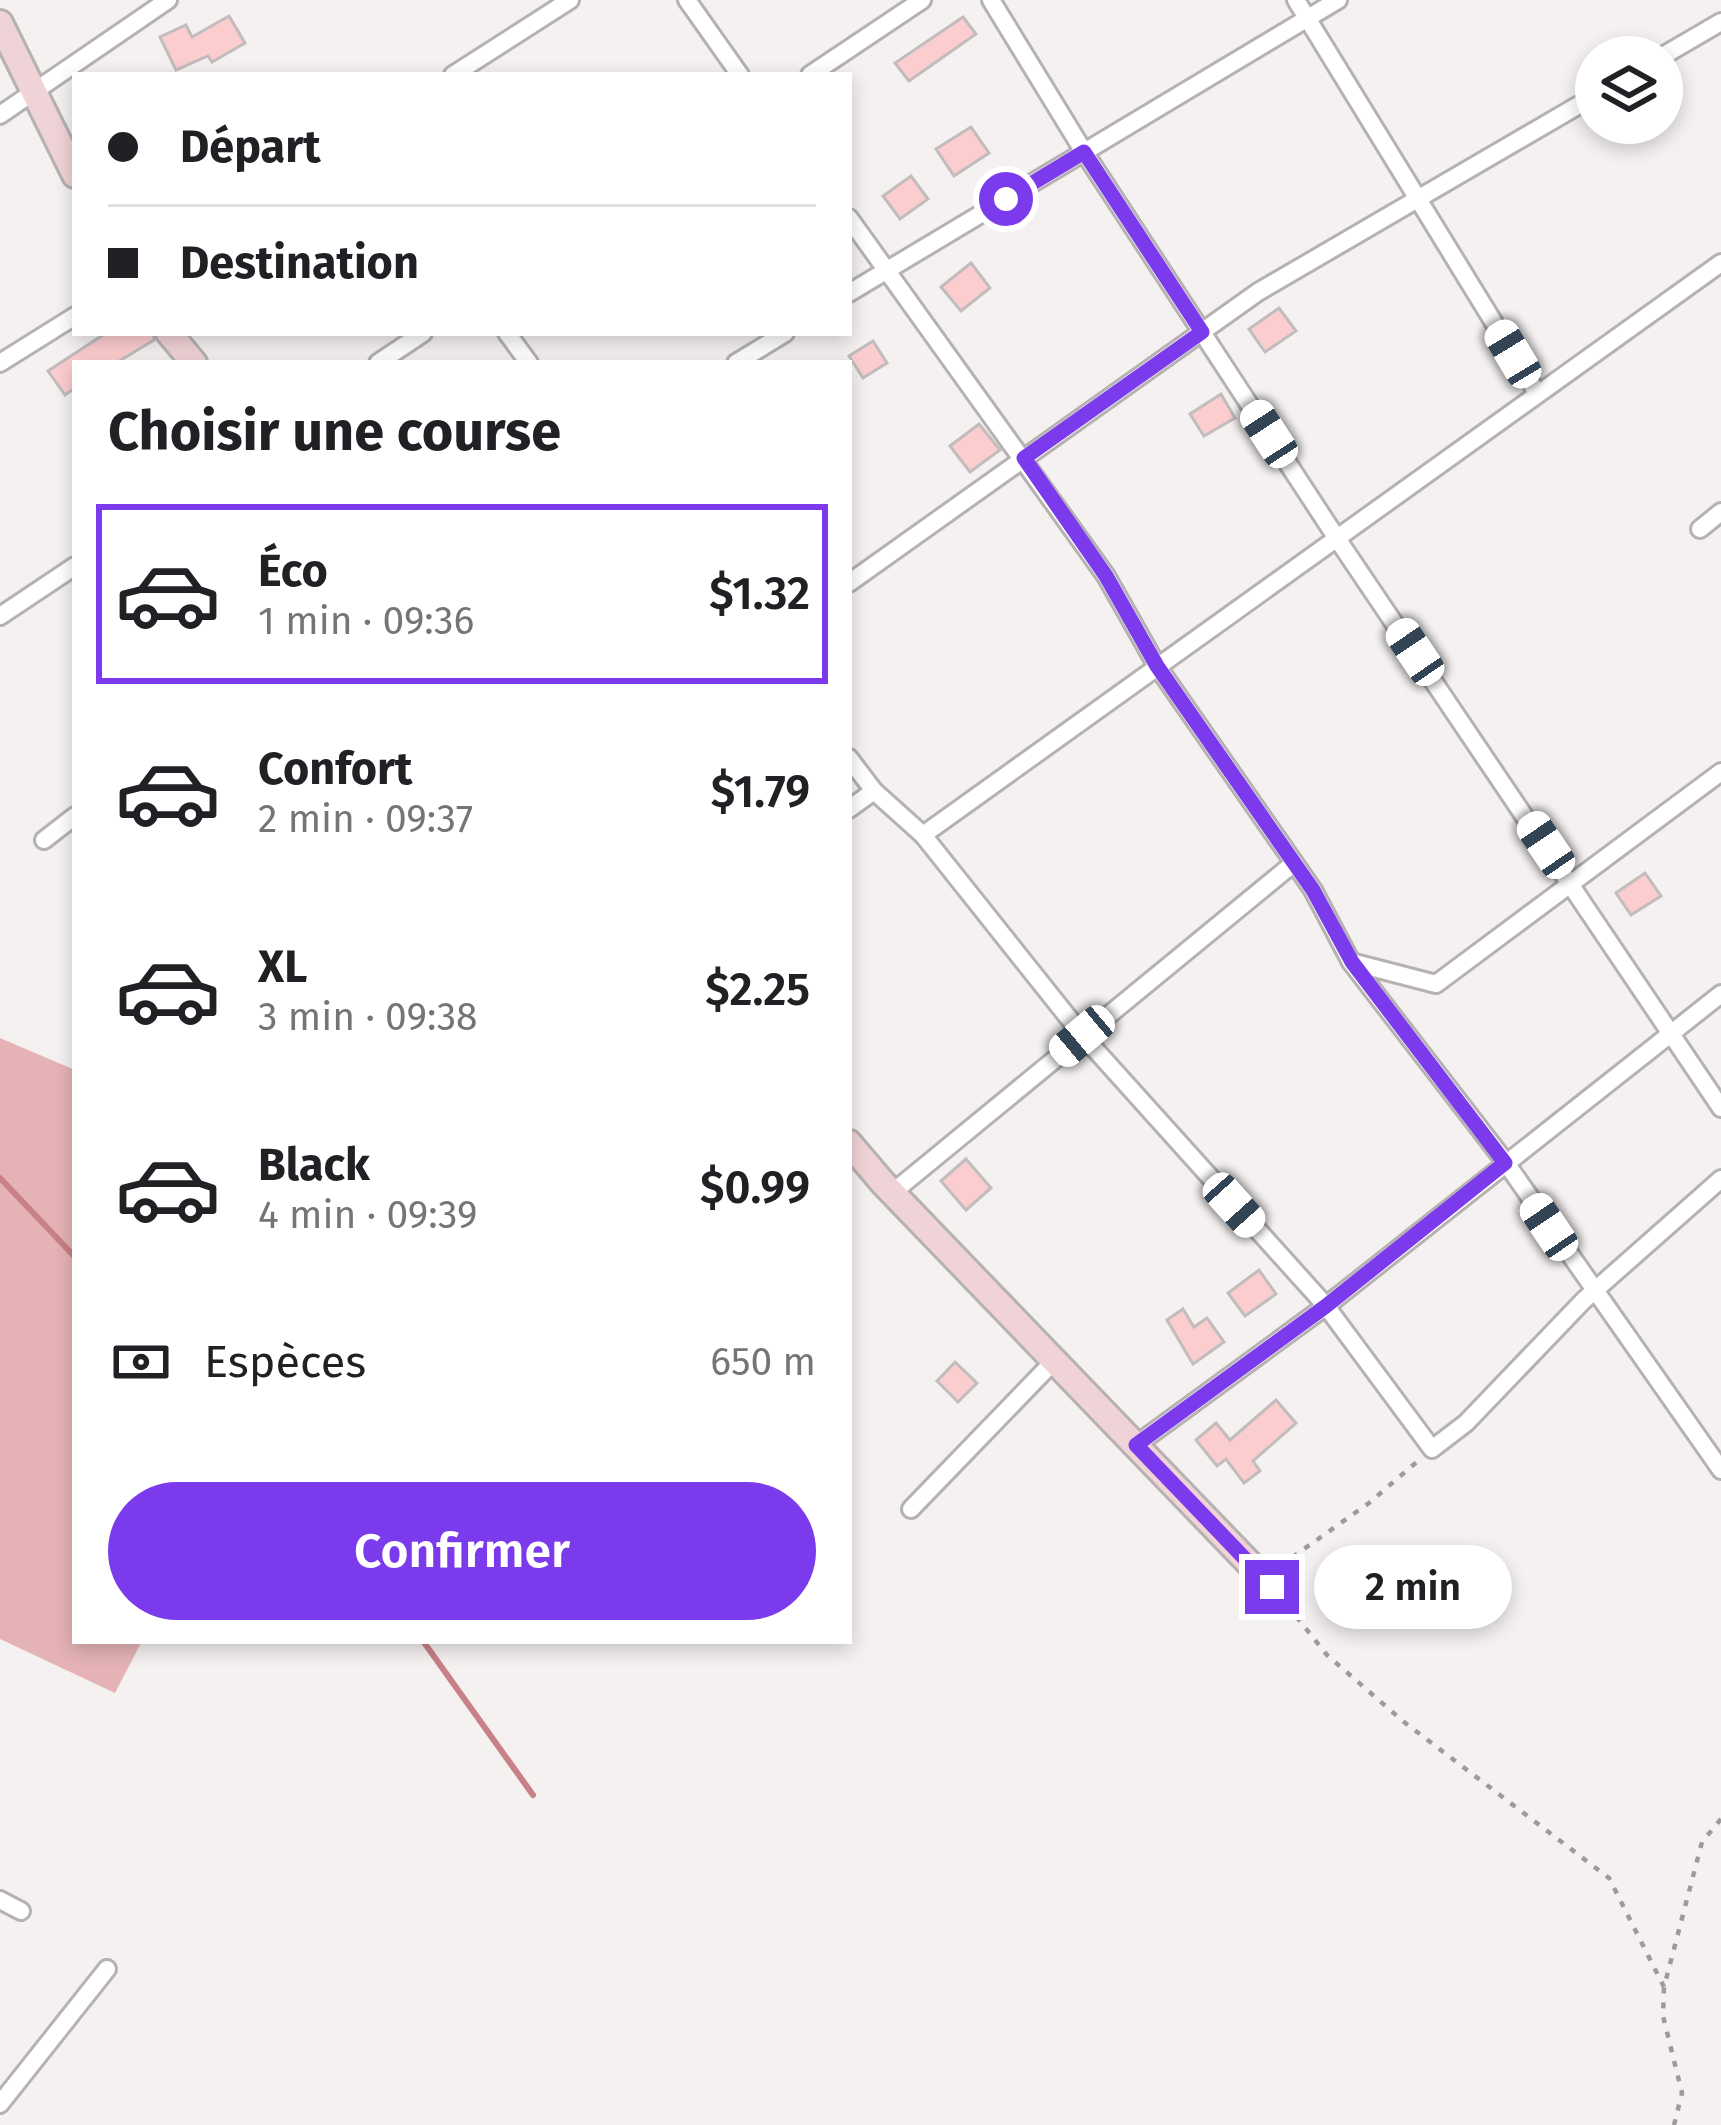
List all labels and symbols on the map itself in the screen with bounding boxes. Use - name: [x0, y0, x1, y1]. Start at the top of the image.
- route start: [979, 172, 1033, 226]
- car: [1479, 314, 1547, 394]
- car: [1234, 394, 1304, 474]
- car: [1380, 612, 1450, 692]
- car: [1511, 805, 1581, 885]
- car: [1043, 999, 1121, 1073]
- car: [1197, 1166, 1271, 1244]
- car: [1514, 1187, 1584, 1267]
- callout: 2 min: [1314, 1545, 1512, 1629]
- route end: [1245, 1560, 1299, 1614]

